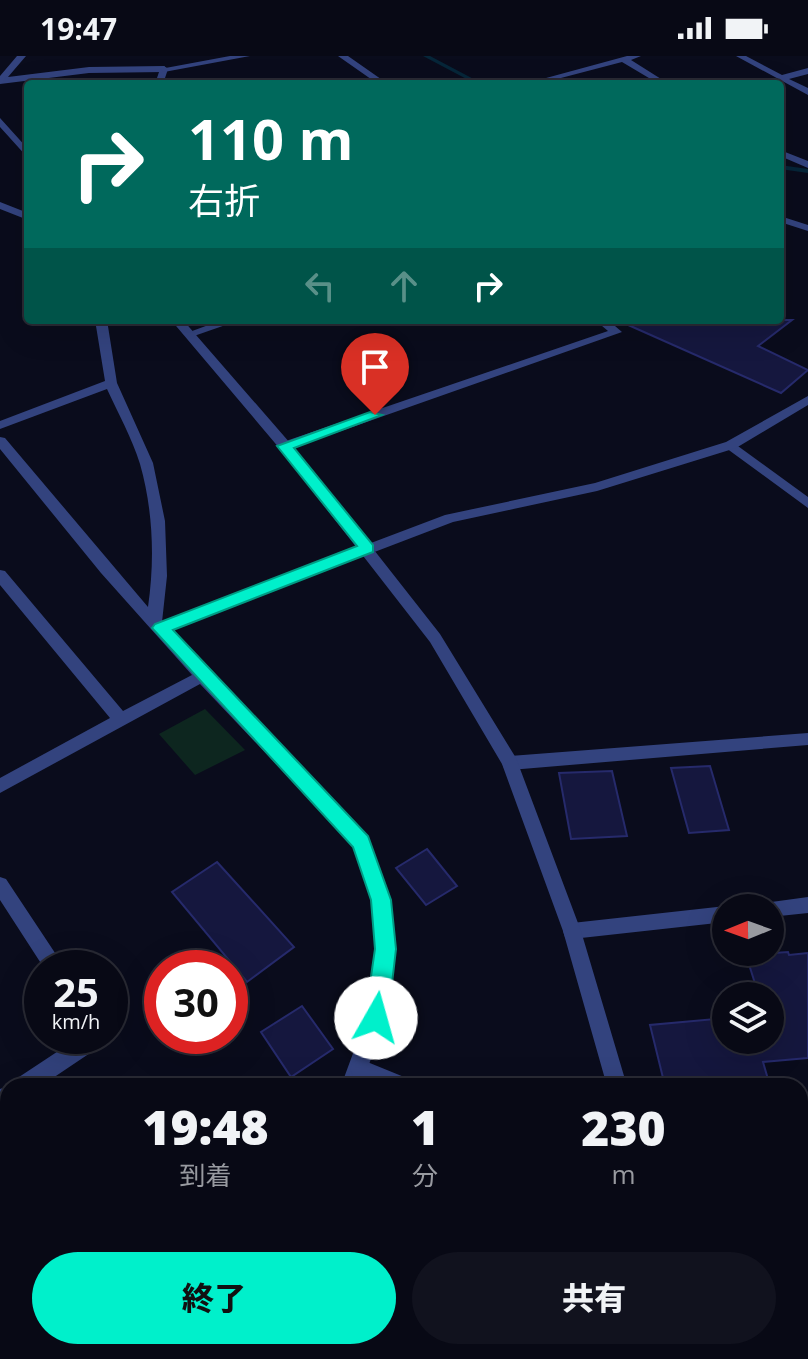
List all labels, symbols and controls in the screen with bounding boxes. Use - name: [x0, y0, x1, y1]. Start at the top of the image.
- text: 19:47: [40, 8, 117, 49]
- text: 110 m: [188, 100, 354, 176]
- icon: right: [56, 112, 160, 216]
- text: 右折: [188, 176, 260, 225]
- icon: left: [298, 264, 342, 308]
- icon: ahead: [382, 264, 426, 308]
- icon: right: [466, 264, 510, 308]
- pin: [341, 333, 409, 415]
- icon: arrive: [353, 345, 397, 389]
- north arrow: [712, 894, 784, 966]
- map controls: [712, 894, 784, 1054]
- speed limit sign: 30: [144, 950, 248, 1054]
- text: 25: [53, 964, 99, 1019]
- position arrow: [334, 976, 418, 1060]
- button: layers: [712, 982, 784, 1054]
- text: km/h: [52, 1008, 100, 1035]
- text: 19:48: [142, 1094, 269, 1159]
- text: 1: [411, 1094, 439, 1159]
- text: 230: [581, 1095, 666, 1160]
- text: m: [611, 1156, 636, 1192]
- text: 到着: [179, 1157, 231, 1193]
- text: 分: [412, 1157, 438, 1193]
- button: 終了: [32, 1252, 396, 1344]
- button: 共有: [412, 1252, 776, 1344]

